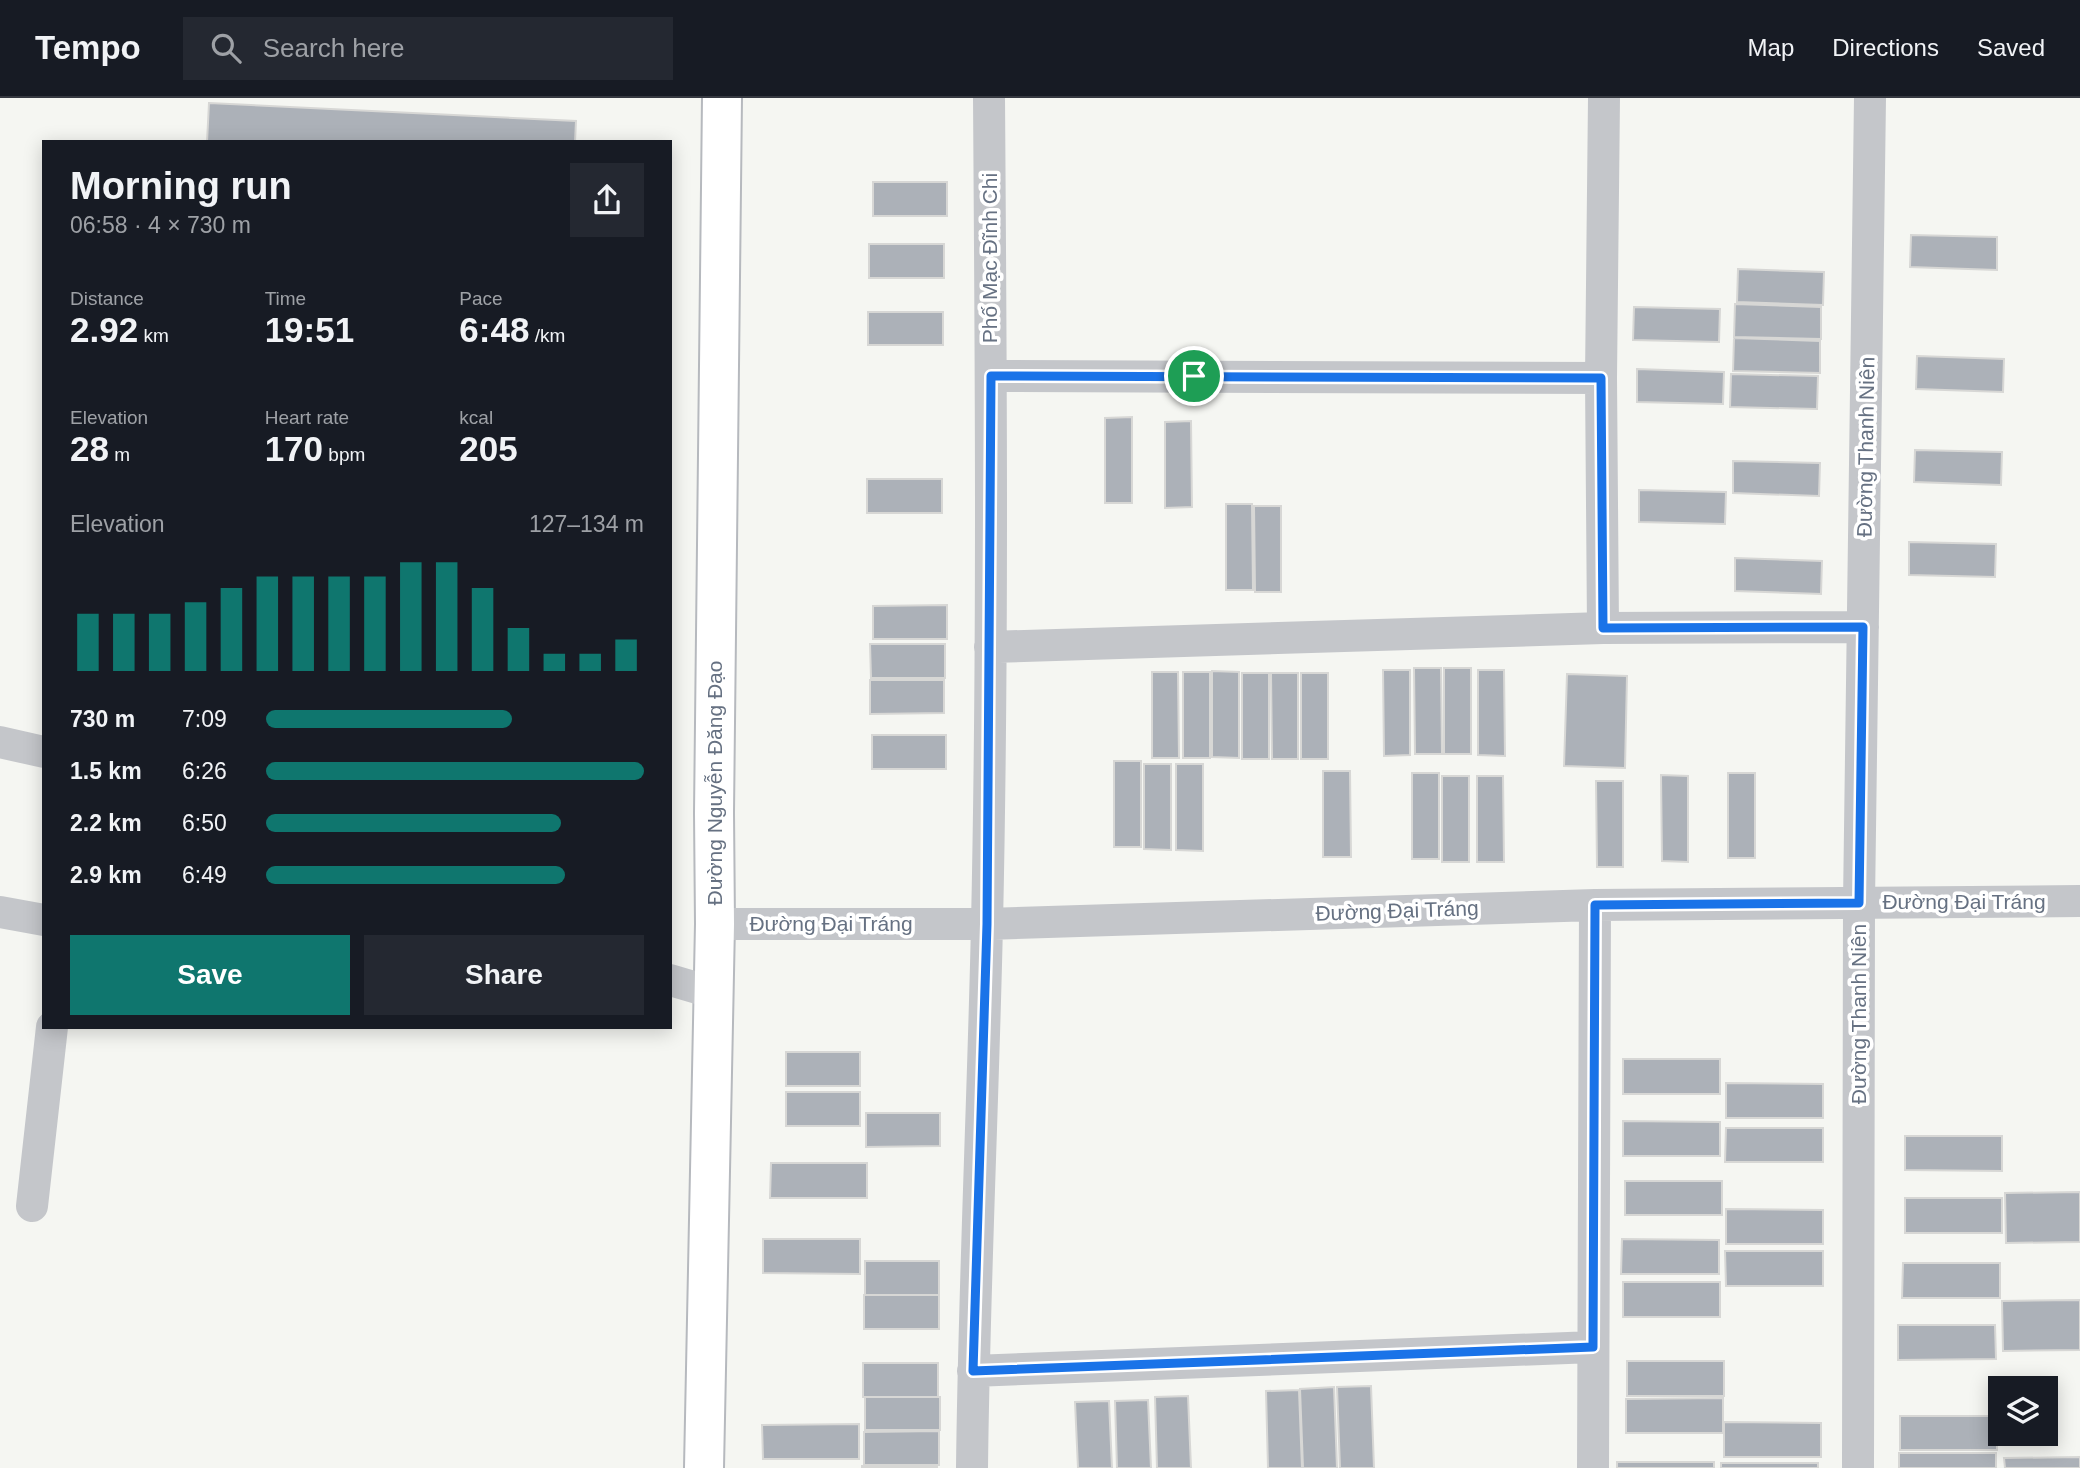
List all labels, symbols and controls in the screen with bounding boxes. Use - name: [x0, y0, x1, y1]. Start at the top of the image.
- search box: [183, 17, 673, 80]
- text: Tempo: [35, 29, 141, 66]
- icon: search: [207, 29, 245, 67]
- text: Search here: [263, 33, 404, 63]
- text: Map: [1748, 34, 1794, 61]
- text: Directions: [1832, 34, 1939, 61]
- text: Saved: [1977, 34, 2045, 61]
- button: share: [570, 163, 644, 237]
- text: Morning run: [70, 165, 292, 207]
- street label: Phố Mạc Đĩnh Chi: [978, 173, 1001, 343]
- text: 06:58 · 4 × 730 m: [70, 212, 251, 238]
- text: Distance: [70, 288, 144, 309]
- text: Time: [265, 288, 306, 309]
- text: Pace: [459, 288, 503, 309]
- text: 2.92: [70, 310, 138, 349]
- text: 19:51: [265, 310, 354, 349]
- text: 6:48: [459, 310, 529, 349]
- text: km: [138, 325, 169, 346]
- text: /km: [529, 325, 565, 346]
- pin: [1164, 346, 1224, 406]
- icon: arrive: [1175, 357, 1213, 395]
- street label: Đường Thanh Niên: [1852, 357, 1879, 537]
- text: Elevation: [70, 407, 148, 428]
- text: Heart rate: [265, 407, 349, 428]
- text: kcal: [459, 407, 493, 428]
- text: 28: [70, 429, 109, 468]
- text: 170: [265, 429, 323, 468]
- text: 205: [459, 429, 518, 468]
- text: m: [109, 444, 130, 465]
- text: bpm: [323, 444, 365, 465]
- text: Elevation: [70, 511, 165, 537]
- text: 127–134 m: [529, 511, 644, 537]
- street label: Đường Nguyễn Đăng Đạo: [703, 661, 726, 905]
- text: 730 m: [70, 706, 135, 732]
- text: 7:09: [182, 706, 227, 732]
- text: 1.5 km: [70, 758, 142, 784]
- text: 6:26: [182, 758, 227, 784]
- text: 2.2 km: [70, 810, 142, 836]
- text: 6:50: [182, 810, 227, 836]
- text: 2.9 km: [70, 862, 142, 888]
- text: 6:49: [182, 862, 227, 888]
- street label: Đường Đại Tráng: [1882, 890, 2046, 913]
- street label: Đường Đại Tráng: [1315, 896, 1479, 925]
- street label: Đường Đại Tráng: [749, 912, 913, 935]
- street label: Đường Thanh Niên: [1847, 924, 1870, 1104]
- button: Save: [70, 935, 350, 1015]
- button: Share: [364, 935, 644, 1015]
- map controls: [1988, 1376, 2058, 1446]
- button: layers: [1988, 1376, 2058, 1446]

